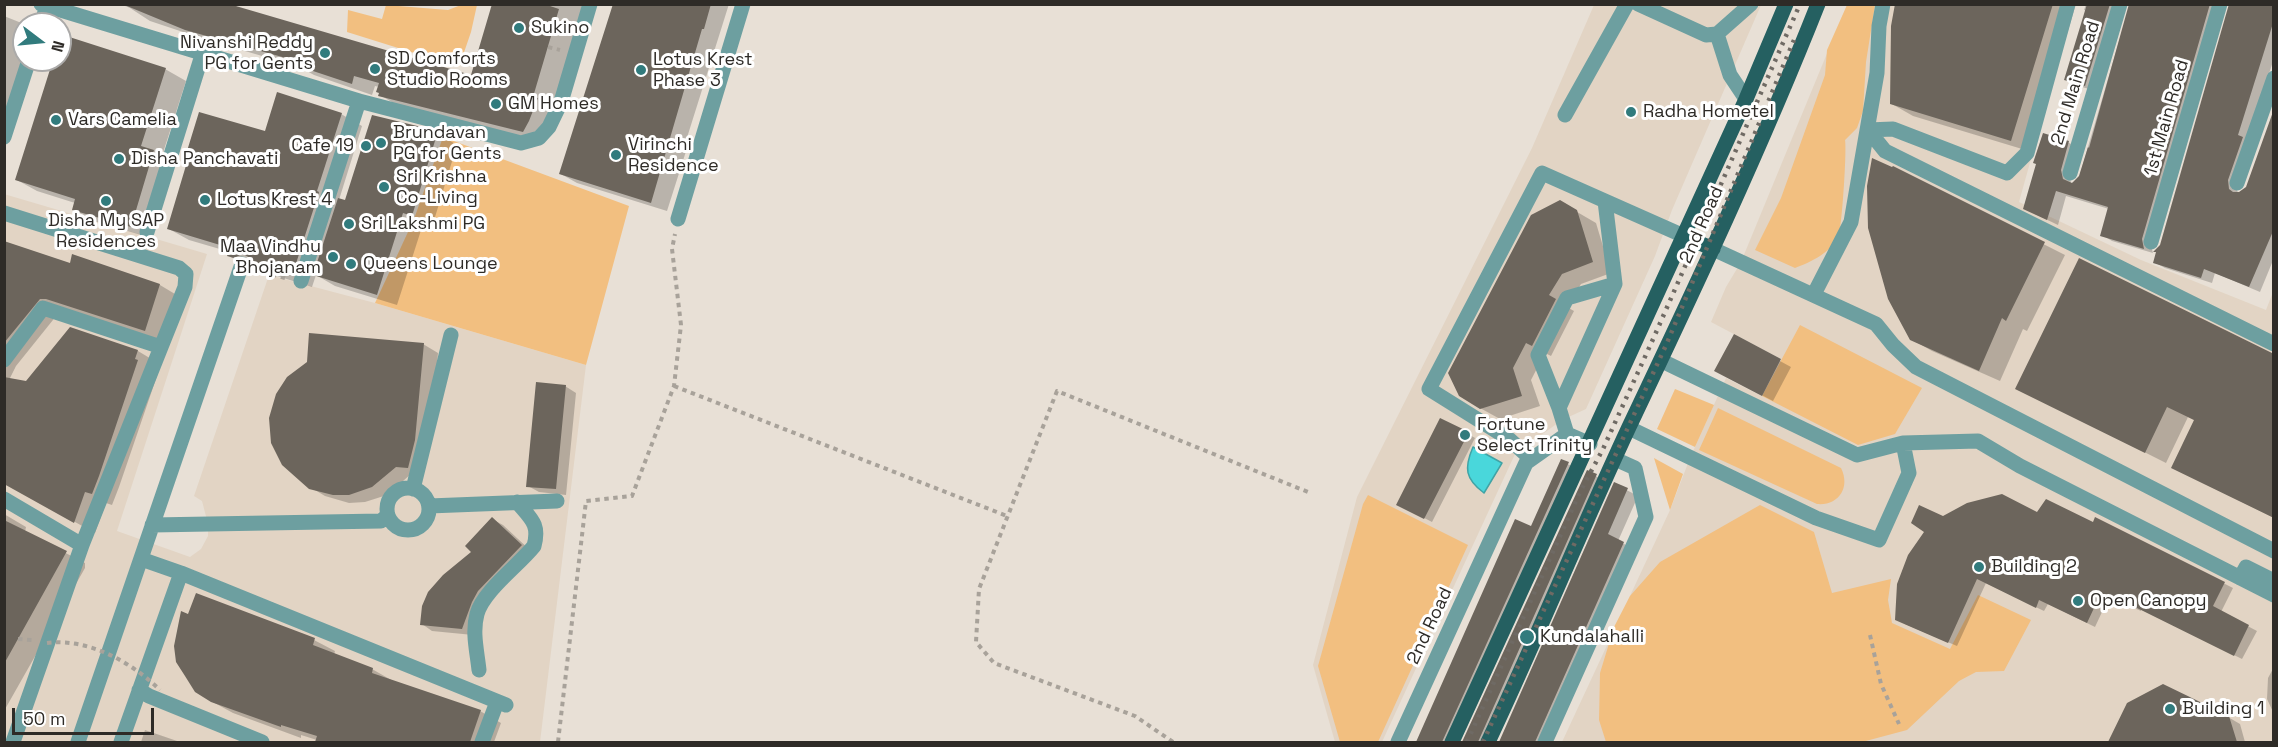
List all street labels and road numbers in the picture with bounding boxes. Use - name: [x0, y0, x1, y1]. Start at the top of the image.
- street label: 2nd Main Road: [2047, 19, 2105, 147]
- street label: 1st Main Road: [2140, 57, 2194, 179]
- street label: 2nd Road: [1675, 183, 1729, 267]
- street label: 2nd Road: [1403, 584, 1457, 668]

